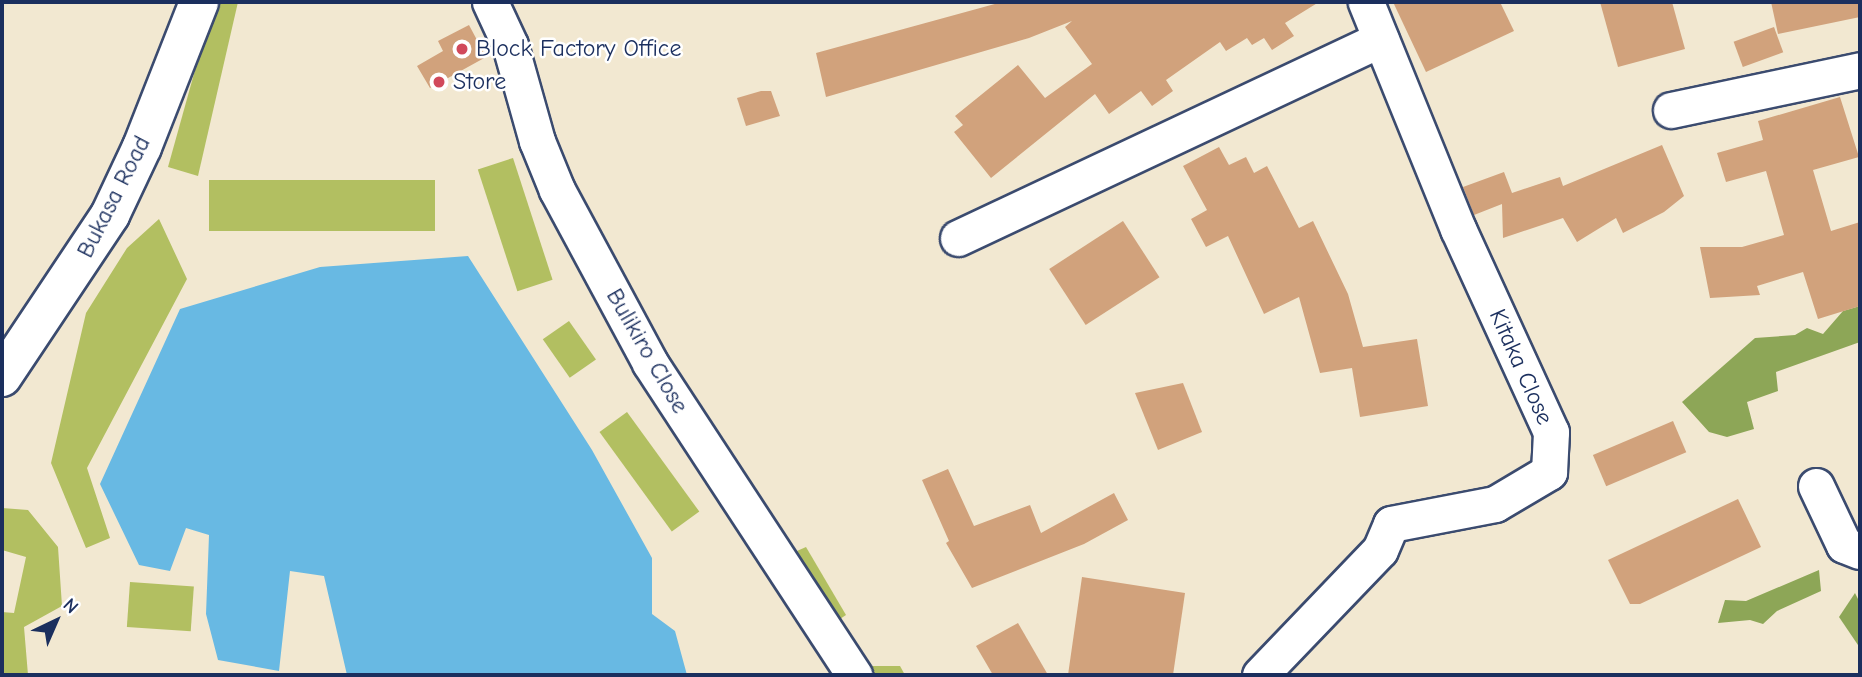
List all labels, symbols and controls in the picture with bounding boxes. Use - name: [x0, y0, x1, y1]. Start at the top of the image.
- place label: Block Factory Office: [476, 35, 681, 63]
- marker: Block Factory Office: [454, 41, 470, 57]
- place label: Store: [453, 68, 506, 96]
- marker: Store: [431, 74, 447, 90]
- street label: Bukasa Road: [71, 131, 157, 263]
- street label: Bulikiro Close: [600, 284, 694, 418]
- street label: Kitaka Close: [1483, 305, 1559, 429]
- north arrow: [21, 586, 91, 656]
- text: N: [58, 594, 83, 618]

